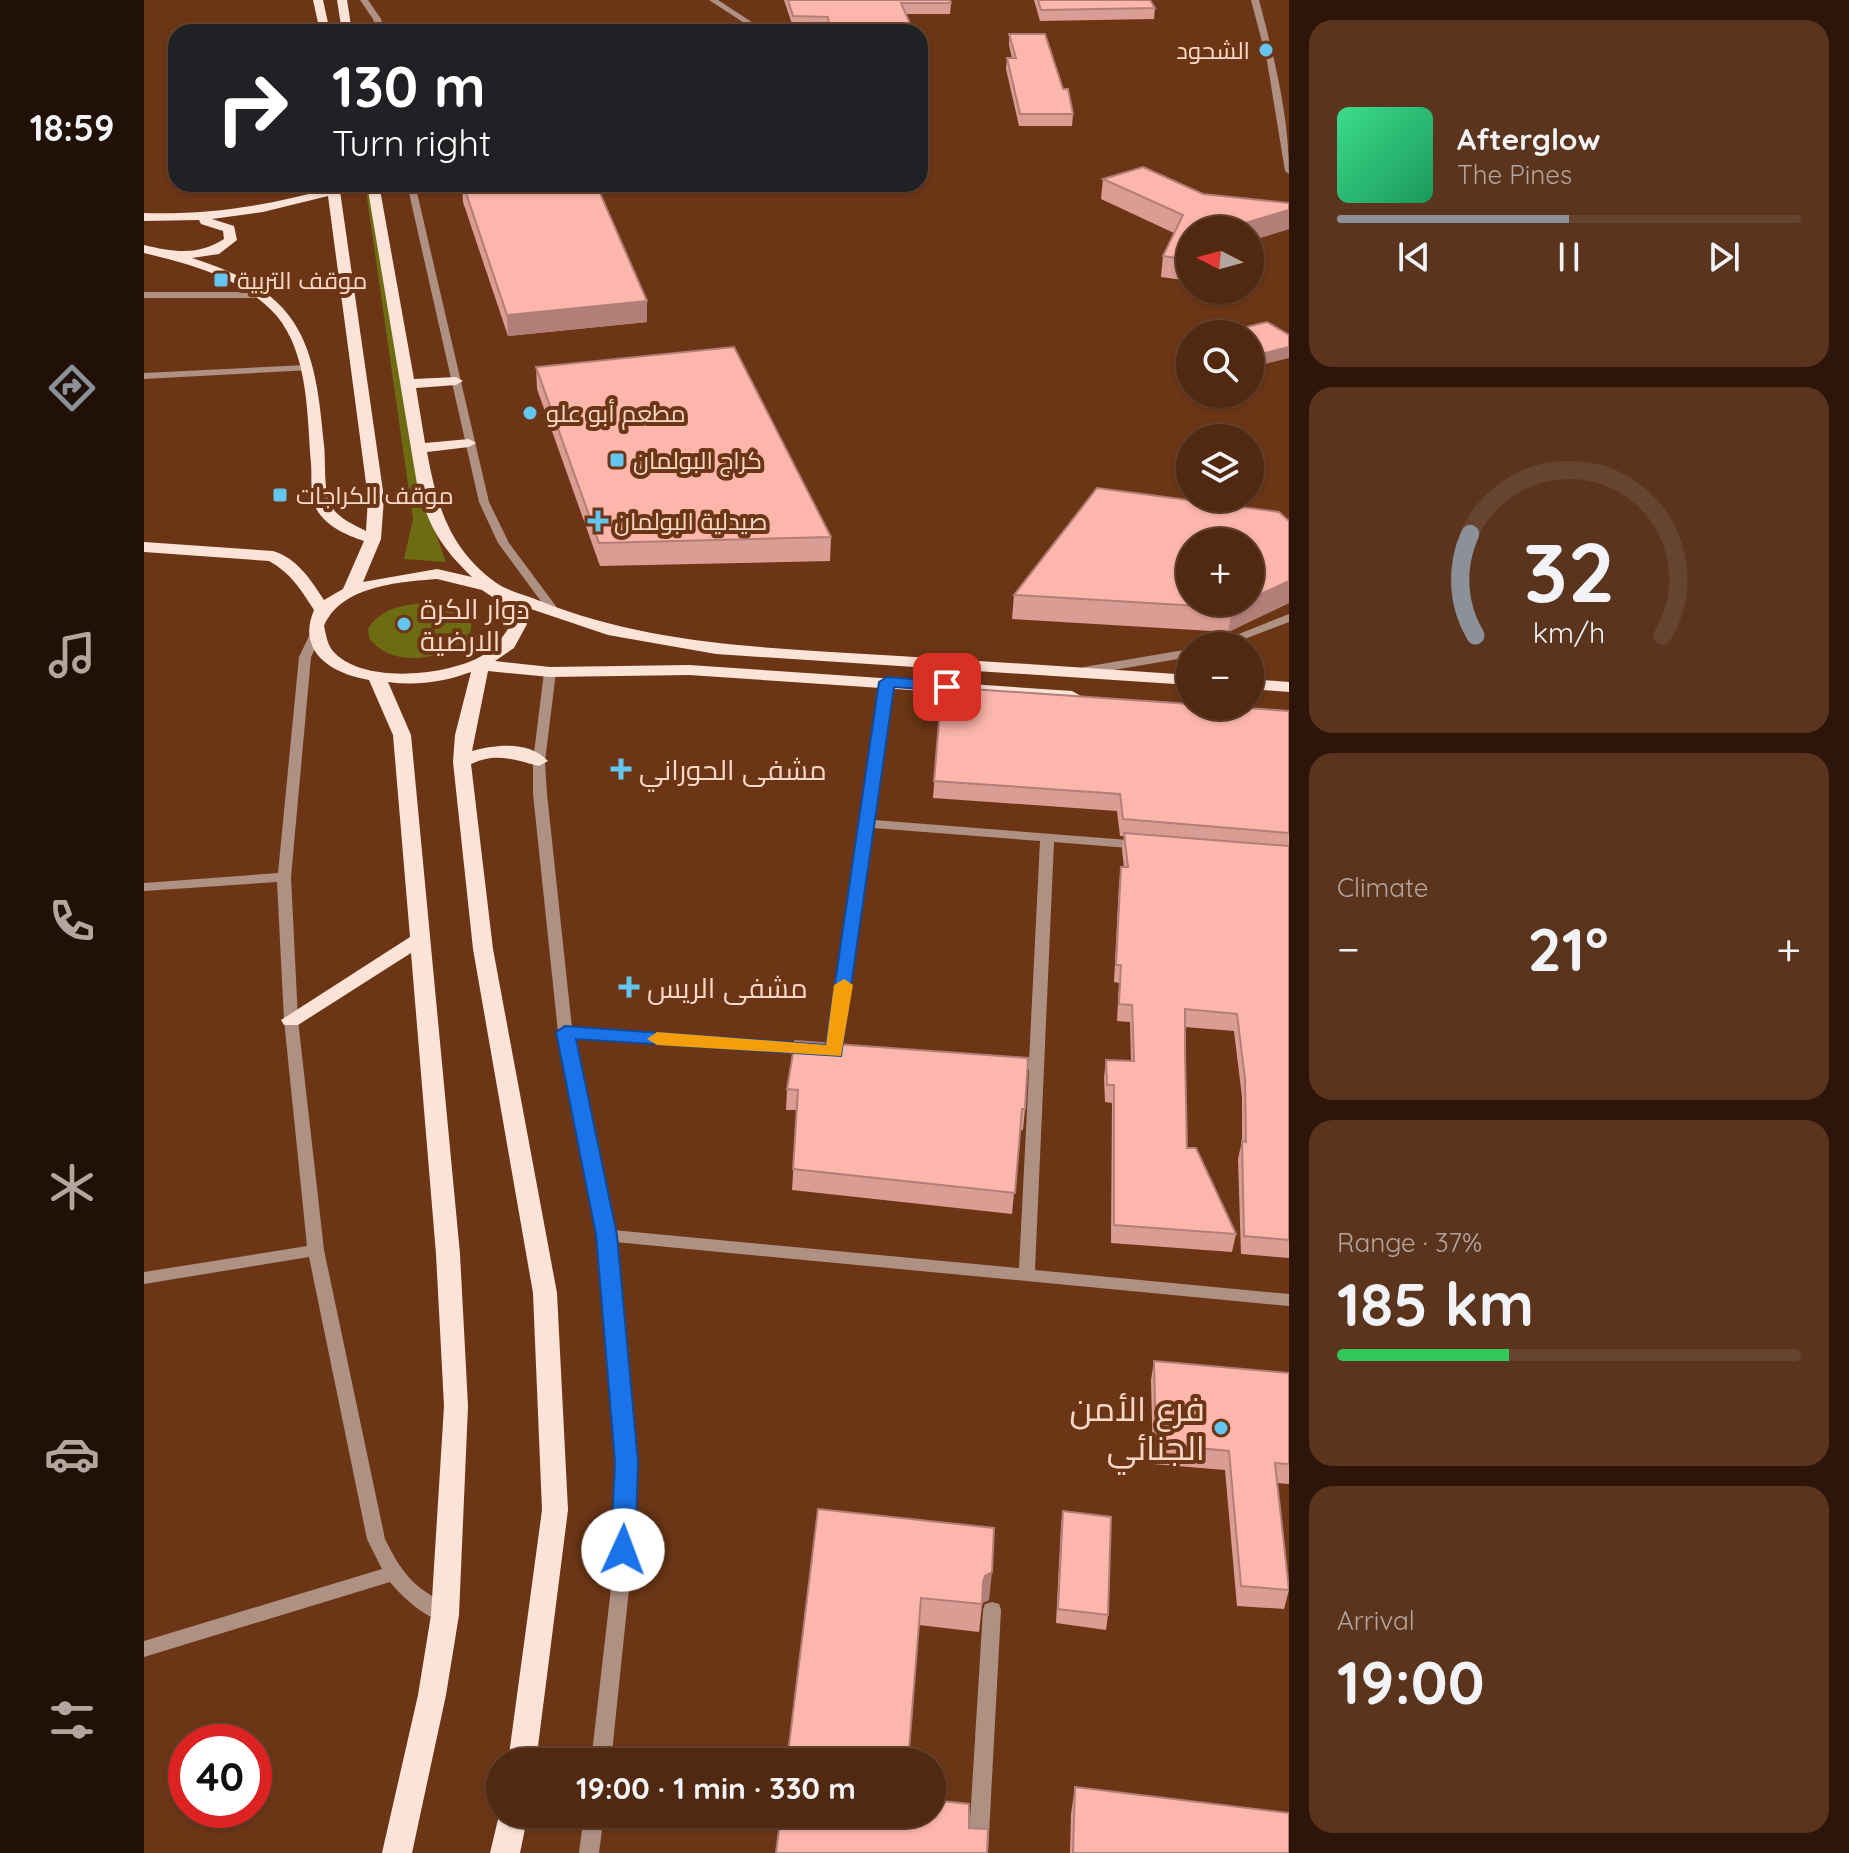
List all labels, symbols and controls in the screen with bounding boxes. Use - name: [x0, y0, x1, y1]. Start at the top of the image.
- place label: الشحود: [1176, 35, 1250, 65]
- marker: الشحود: [1257, 41, 1275, 59]
- text: 130 m: [332, 51, 486, 121]
- icon: right: [200, 56, 304, 160]
- text: 18:59: [30, 105, 114, 150]
- text: Turn right: [332, 120, 491, 165]
- text: Afterglow: [1457, 120, 1600, 158]
- text: The Pines: [1457, 158, 1572, 191]
- north arrow: [1176, 216, 1264, 304]
- map controls: [1176, 216, 1264, 720]
- icon: previous: [1392, 235, 1436, 279]
- icon: pause: [1547, 235, 1591, 279]
- icon: next: [1702, 235, 1746, 279]
- place label: موقف التربية: [237, 265, 367, 295]
- marker: موقف التربية: [212, 271, 230, 289]
- button: search: [1176, 320, 1264, 408]
- icon: directions: [44, 360, 100, 416]
- place label: مطعم أبو علو: [546, 398, 686, 430]
- marker: مطعم أبو علو: [521, 404, 539, 422]
- button: layers: [1176, 424, 1264, 512]
- place label: كراج البولمان: [633, 445, 762, 477]
- marker: كراج البولمان: [608, 451, 626, 469]
- place label: موقف الكراجات: [296, 480, 454, 510]
- marker: موقف الكراجات: [271, 486, 289, 504]
- place label: صيدلية البولمان: [614, 506, 768, 536]
- marker: صيدلية البولمان: [589, 512, 607, 530]
- text: 32: [1523, 518, 1615, 622]
- button: +: [1176, 528, 1264, 616]
- place label: دوار الكرة الارضية: [420, 591, 530, 658]
- text: km/h: [1533, 614, 1605, 650]
- marker: دوار الكرة الارضية: [395, 615, 413, 633]
- icon: music: [44, 627, 100, 683]
- button: −: [1176, 632, 1264, 720]
- pin: [913, 653, 981, 721]
- icon: arrive: [925, 665, 969, 709]
- place label: مشفى الحوراني: [639, 752, 827, 792]
- marker: مشفى الحوراني: [610, 758, 632, 780]
- text: Climate: [1337, 871, 1428, 904]
- icon: phone: [44, 893, 100, 949]
- text: 21°: [1528, 911, 1609, 986]
- text: −: [1337, 921, 1360, 976]
- text: +: [1776, 921, 1801, 976]
- place label: مشفى الريس: [647, 970, 808, 1005]
- marker: مشفى الريس: [618, 976, 640, 998]
- icon: climate: [44, 1159, 100, 1215]
- text: Range · 37%: [1337, 1226, 1482, 1259]
- text: 185 km: [1337, 1266, 1534, 1341]
- place label: فرع الأمن الجنائي: [1069, 1387, 1205, 1475]
- marker: فرع الأمن الجنائي: [1212, 1419, 1230, 1437]
- icon: car: [44, 1426, 100, 1482]
- position arrow: [581, 1508, 665, 1592]
- text: Arrival: [1337, 1604, 1415, 1637]
- text: 19:00: [1337, 1644, 1484, 1719]
- icon: filters: [44, 1692, 100, 1748]
- speed limit sign: 40: [168, 1724, 272, 1828]
- text: 19:00 · 1 min · 330 m: [576, 1769, 856, 1807]

